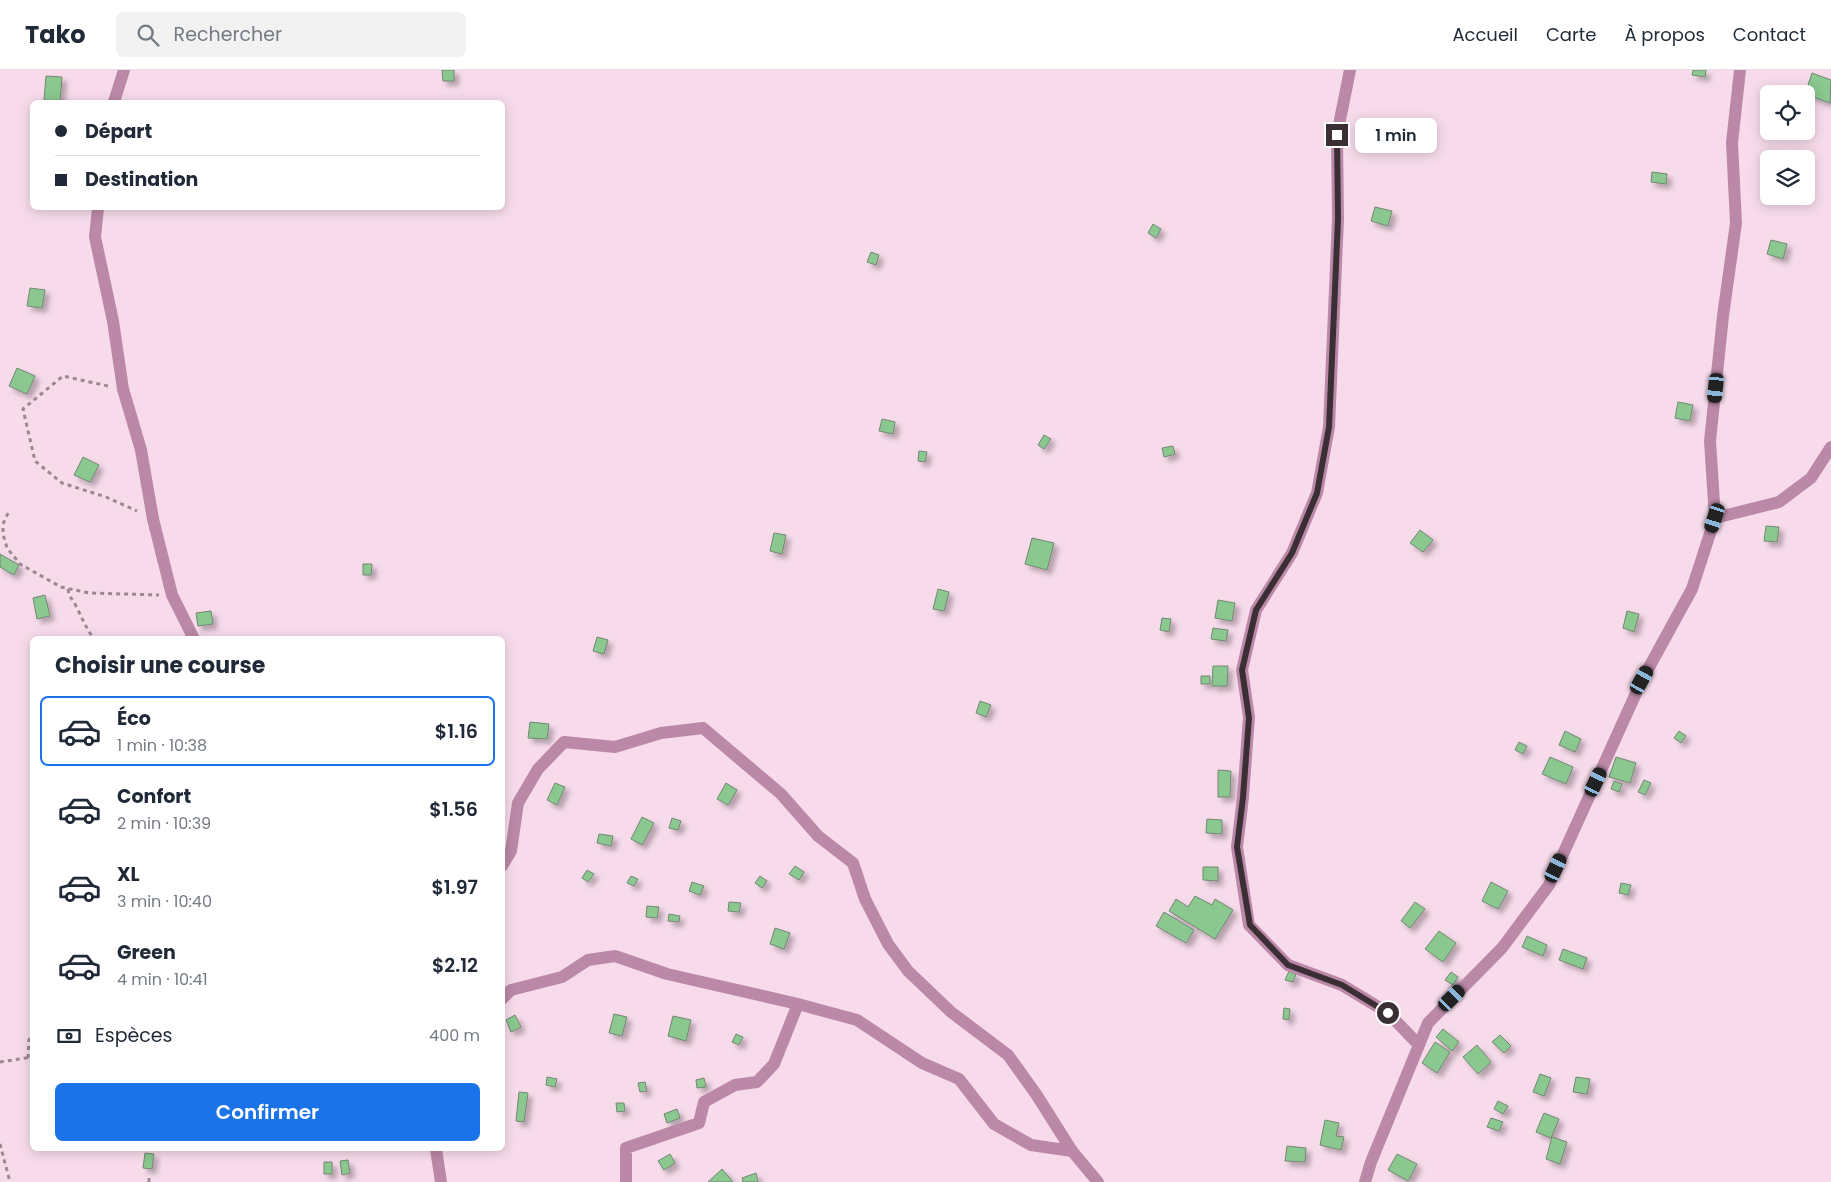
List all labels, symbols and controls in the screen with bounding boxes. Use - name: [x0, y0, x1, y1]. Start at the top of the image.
- search box: [116, 12, 466, 57]
- text: Tako: [25, 18, 86, 51]
- icon: search: [134, 21, 162, 49]
- text: Rechercher: [174, 21, 282, 48]
- text: Accueil: [1452, 22, 1518, 47]
- text: Carte: [1546, 22, 1596, 47]
- text: À propos: [1624, 22, 1705, 47]
- text: Contact: [1733, 22, 1806, 47]
- map controls: [1760, 85, 1815, 205]
- button: locate: [1760, 85, 1815, 140]
- text: Départ: [85, 118, 152, 145]
- callout: 1 min: [1354, 118, 1437, 152]
- route end: [1326, 124, 1348, 146]
- text: 1 min: [1375, 124, 1417, 147]
- button: layers: [1760, 150, 1815, 205]
- text: Destination: [85, 166, 198, 193]
- car: [1706, 372, 1725, 404]
- car: [1703, 501, 1726, 535]
- text: Choisir une course: [55, 650, 265, 681]
- car: [1628, 663, 1655, 697]
- text: Éco: [117, 705, 151, 732]
- icon: car: [57, 709, 102, 754]
- text: $1.16: [435, 718, 478, 745]
- text: 1 min · 10:38: [117, 734, 207, 757]
- car: [1582, 765, 1609, 799]
- text: Confort: [117, 783, 191, 810]
- icon: car: [57, 787, 102, 832]
- text: $1.56: [429, 796, 478, 823]
- text: 2 min · 10:39: [117, 812, 211, 835]
- car: [1542, 851, 1569, 885]
- text: XL: [117, 861, 140, 888]
- icon: car: [57, 865, 102, 910]
- text: $1.97: [431, 874, 478, 901]
- text: 3 min · 10:40: [117, 890, 212, 913]
- text: Green: [117, 939, 176, 966]
- icon: car: [57, 943, 102, 988]
- text: $2.12: [432, 952, 478, 979]
- text: 4 min · 10:41: [117, 968, 208, 991]
- car: [1436, 982, 1467, 1014]
- route start: [1377, 1002, 1399, 1024]
- icon: cash: [55, 1022, 83, 1050]
- text: Espèces: [95, 1022, 173, 1049]
- text: 400 m: [429, 1024, 480, 1047]
- button: Confirmer: [55, 1083, 480, 1141]

